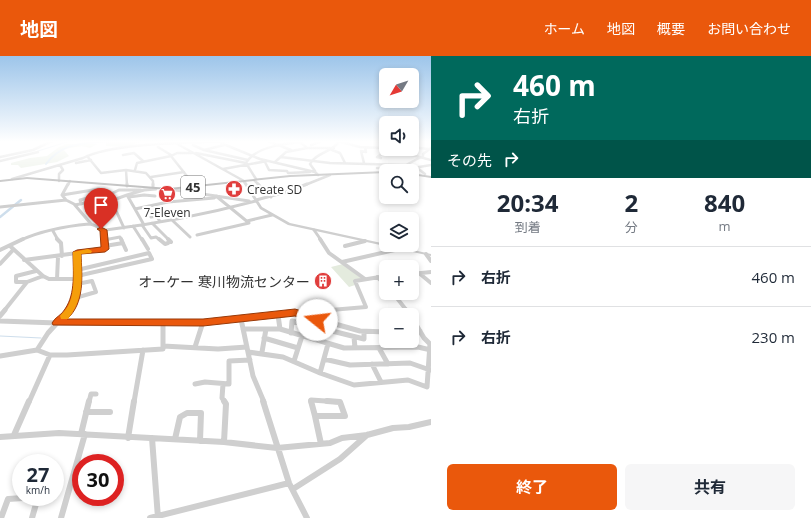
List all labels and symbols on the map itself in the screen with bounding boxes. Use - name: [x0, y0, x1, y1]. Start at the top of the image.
- north arrow: [379, 68, 419, 108]
- road number: 45: [181, 176, 205, 198]
- pharmacy icon: Create SD: [224, 179, 244, 199]
- place label: Create SD: [247, 181, 302, 198]
- supermarket icon: 7-Eleven: [157, 184, 177, 204]
- pin: [84, 188, 118, 229]
- place label: 7-Eleven: [143, 204, 191, 221]
- building icon: オーケー 寒川物流センター: [313, 271, 333, 291]
- place label: オーケー 寒川物流センター: [138, 272, 310, 291]
- position arrow: [296, 299, 338, 341]
- speed limit sign: 30: [72, 454, 124, 506]

